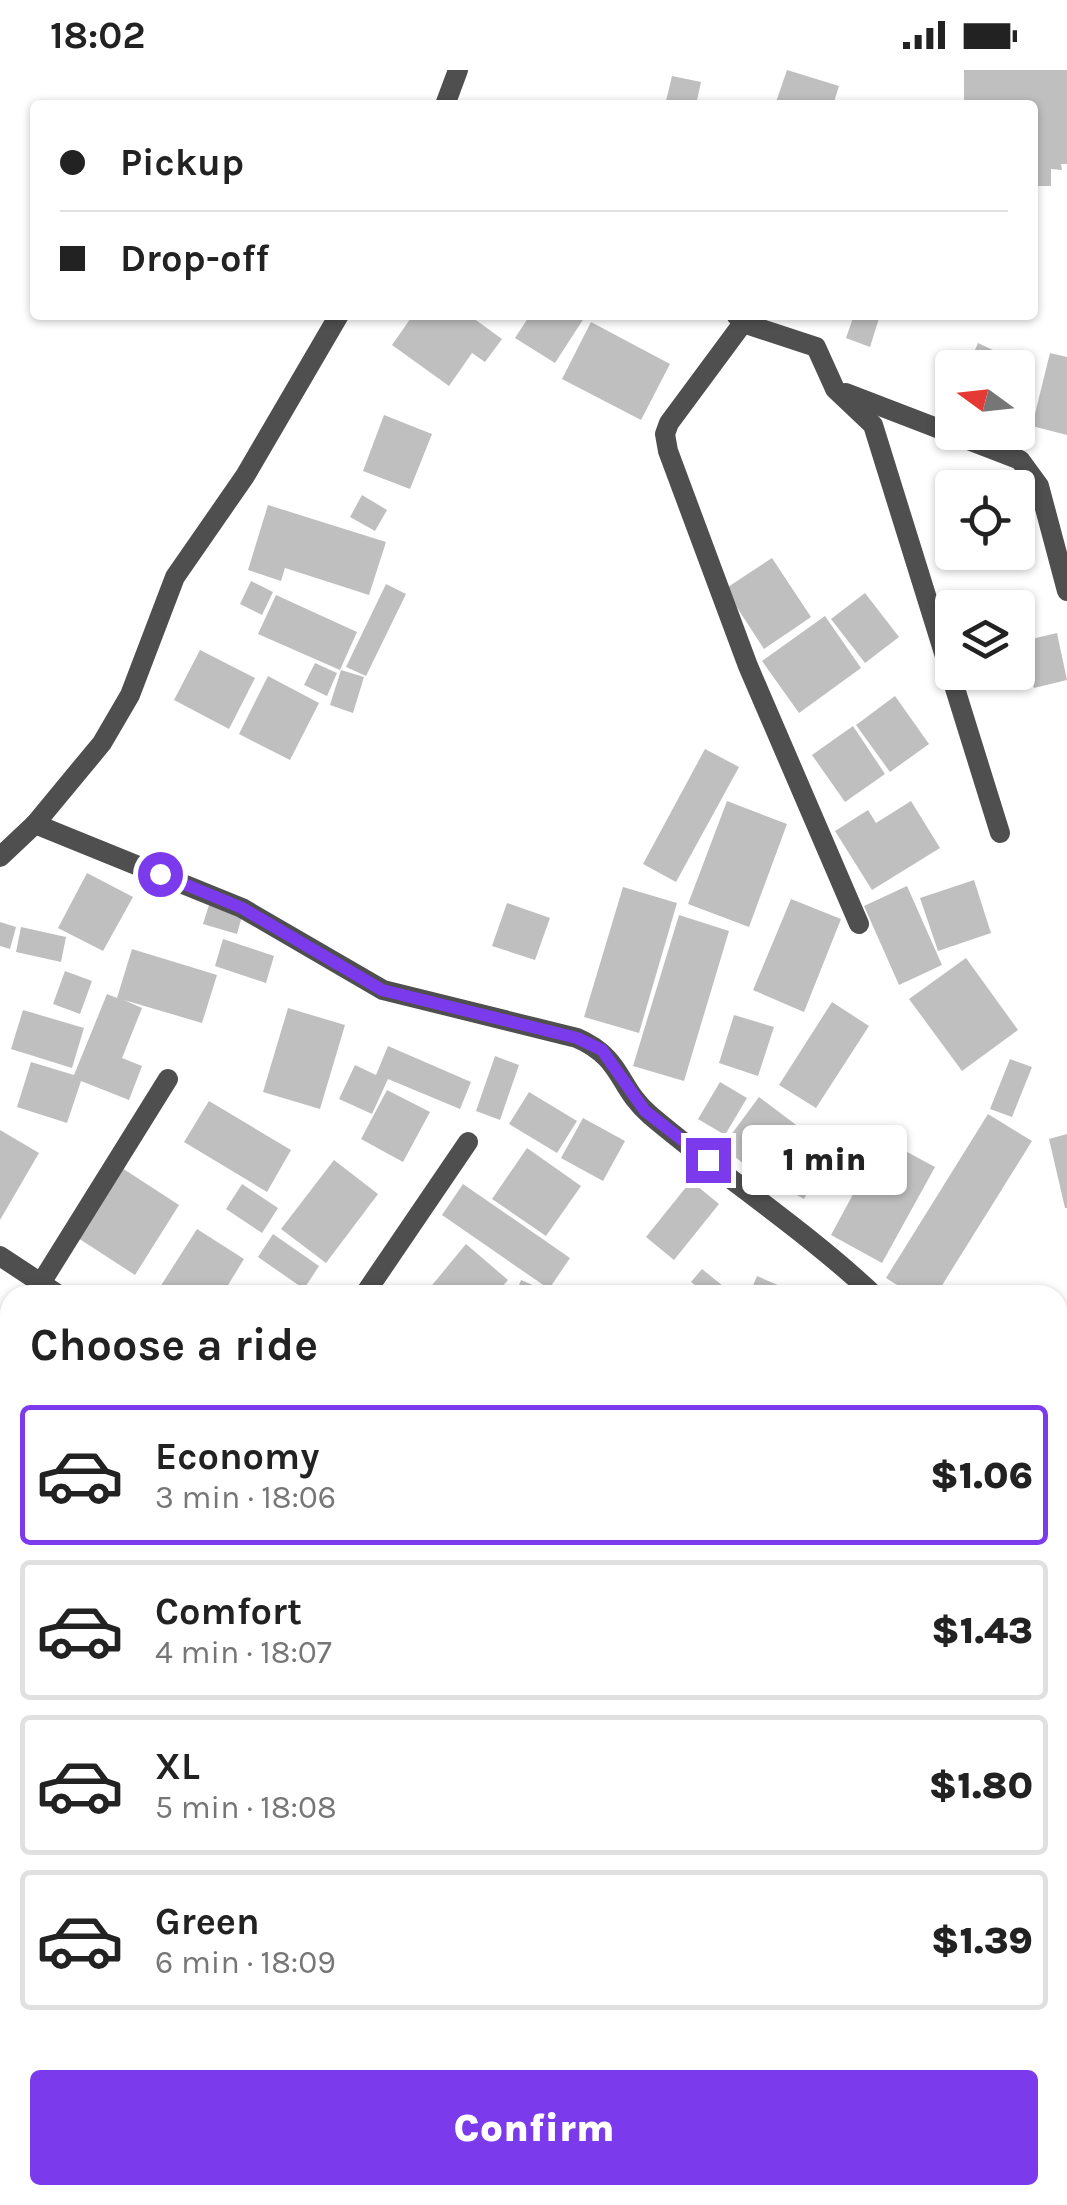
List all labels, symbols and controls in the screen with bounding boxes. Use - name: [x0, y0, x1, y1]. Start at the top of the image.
- text: 18:02: [50, 13, 145, 58]
- text: Pickup: [120, 140, 244, 185]
- text: Drop-off: [120, 236, 269, 281]
- north arrow: [935, 350, 1035, 450]
- map controls: [935, 350, 1035, 690]
- button: locate: [935, 470, 1035, 570]
- button: layers: [935, 590, 1035, 690]
- route start: [138, 852, 183, 897]
- callout: 1 min: [743, 1125, 908, 1195]
- route end: [686, 1138, 731, 1183]
- text: 1 min: [783, 1141, 866, 1178]
- text: Choose a ride: [30, 1319, 318, 1371]
- icon: car: [35, 1430, 125, 1520]
- text: Economy: [155, 1434, 319, 1479]
- text: $1.06: [930, 1453, 1033, 1498]
- text: 3 min · 18:06: [155, 1479, 336, 1516]
- icon: car: [35, 1585, 125, 1675]
- text: Comfort: [155, 1589, 302, 1634]
- text: $1.43: [931, 1608, 1033, 1653]
- text: 4 min · 18:07: [155, 1634, 332, 1671]
- icon: car: [35, 1740, 125, 1830]
- text: XL: [155, 1744, 200, 1789]
- text: $1.80: [929, 1763, 1033, 1808]
- text: 5 min · 18:08: [155, 1789, 337, 1826]
- icon: car: [35, 1895, 125, 1985]
- text: Green: [155, 1899, 260, 1944]
- text: $1.39: [931, 1918, 1033, 1963]
- text: 6 min · 18:09: [155, 1944, 336, 1981]
- button: Confirm: [30, 2070, 1038, 2185]

